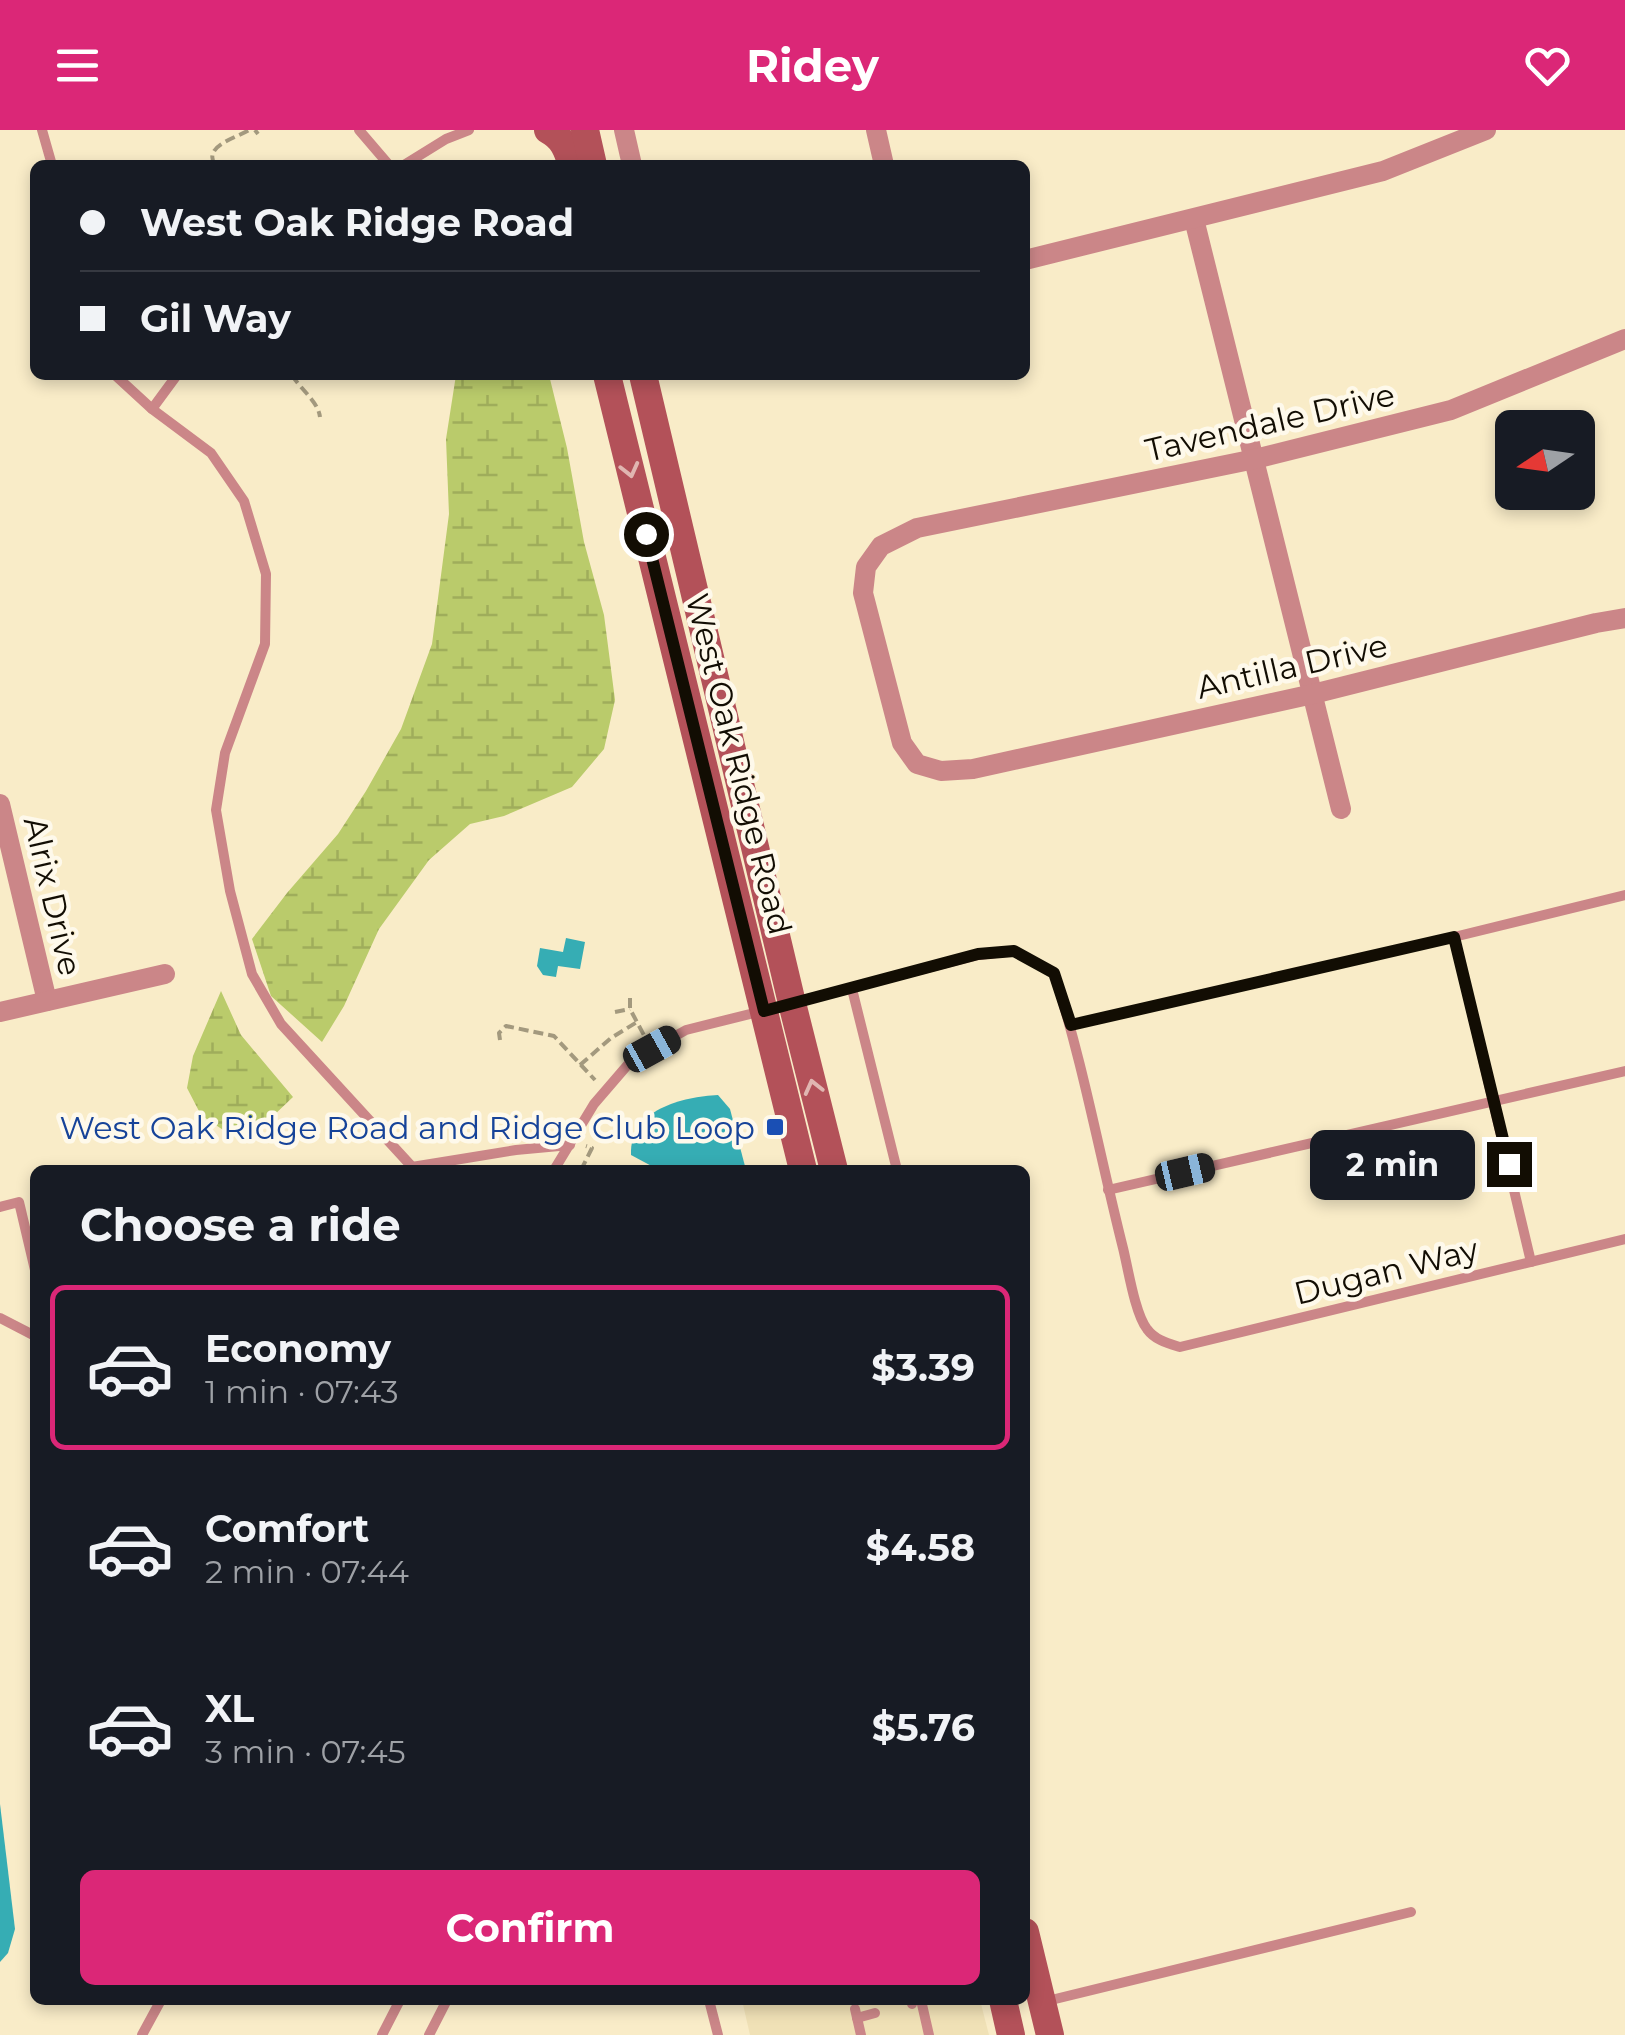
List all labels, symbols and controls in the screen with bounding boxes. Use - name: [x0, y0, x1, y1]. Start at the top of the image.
- icon: menu: [50, 38, 105, 93]
- text: Ridey: [746, 38, 879, 93]
- icon: heart: [1520, 38, 1575, 93]
- text: West Oak Ridge Road: [140, 199, 574, 246]
- text: Gil Way: [140, 295, 291, 342]
- street label: Tavendale Drive: [1142, 374, 1398, 470]
- north arrow: [1495, 410, 1595, 510]
- map controls: [1495, 410, 1595, 510]
- one-way arrow: [618, 461, 639, 478]
- route start: [624, 512, 669, 557]
- street label: West Oak Ridge Road: [678, 589, 800, 939]
- street label: Antilla Drive: [1193, 625, 1391, 707]
- street label: Alrix Drive: [16, 813, 90, 979]
- car: [618, 1021, 686, 1077]
- one-way arrow: [804, 1078, 825, 1096]
- place label: West Oak Ridge Road and Ridge Club Loop: [60, 1108, 755, 1147]
- marker: West Oak Ridge Road and Ridge Club Loop: [764, 1116, 786, 1138]
- callout: 2 min: [1309, 1129, 1474, 1199]
- route end: [1487, 1142, 1532, 1187]
- text: 2 min: [1346, 1145, 1439, 1184]
- car: [1152, 1151, 1218, 1193]
- text: Choose a ride: [80, 1197, 401, 1252]
- street label: Dugan Way: [1290, 1229, 1483, 1313]
- icon: car: [85, 1323, 175, 1413]
- text: Economy: [205, 1325, 391, 1372]
- text: $3.39: [871, 1344, 975, 1391]
- text: 1 min · 07:43: [205, 1372, 399, 1411]
- icon: car: [85, 1503, 175, 1593]
- text: Comfort: [205, 1505, 369, 1552]
- text: $4.58: [866, 1524, 975, 1571]
- text: 2 min · 07:44: [205, 1552, 409, 1591]
- icon: car: [85, 1683, 175, 1773]
- text: XL: [205, 1685, 254, 1732]
- text: $5.76: [872, 1704, 975, 1751]
- text: 3 min · 07:45: [205, 1732, 406, 1771]
- button: Confirm: [80, 1870, 980, 1985]

